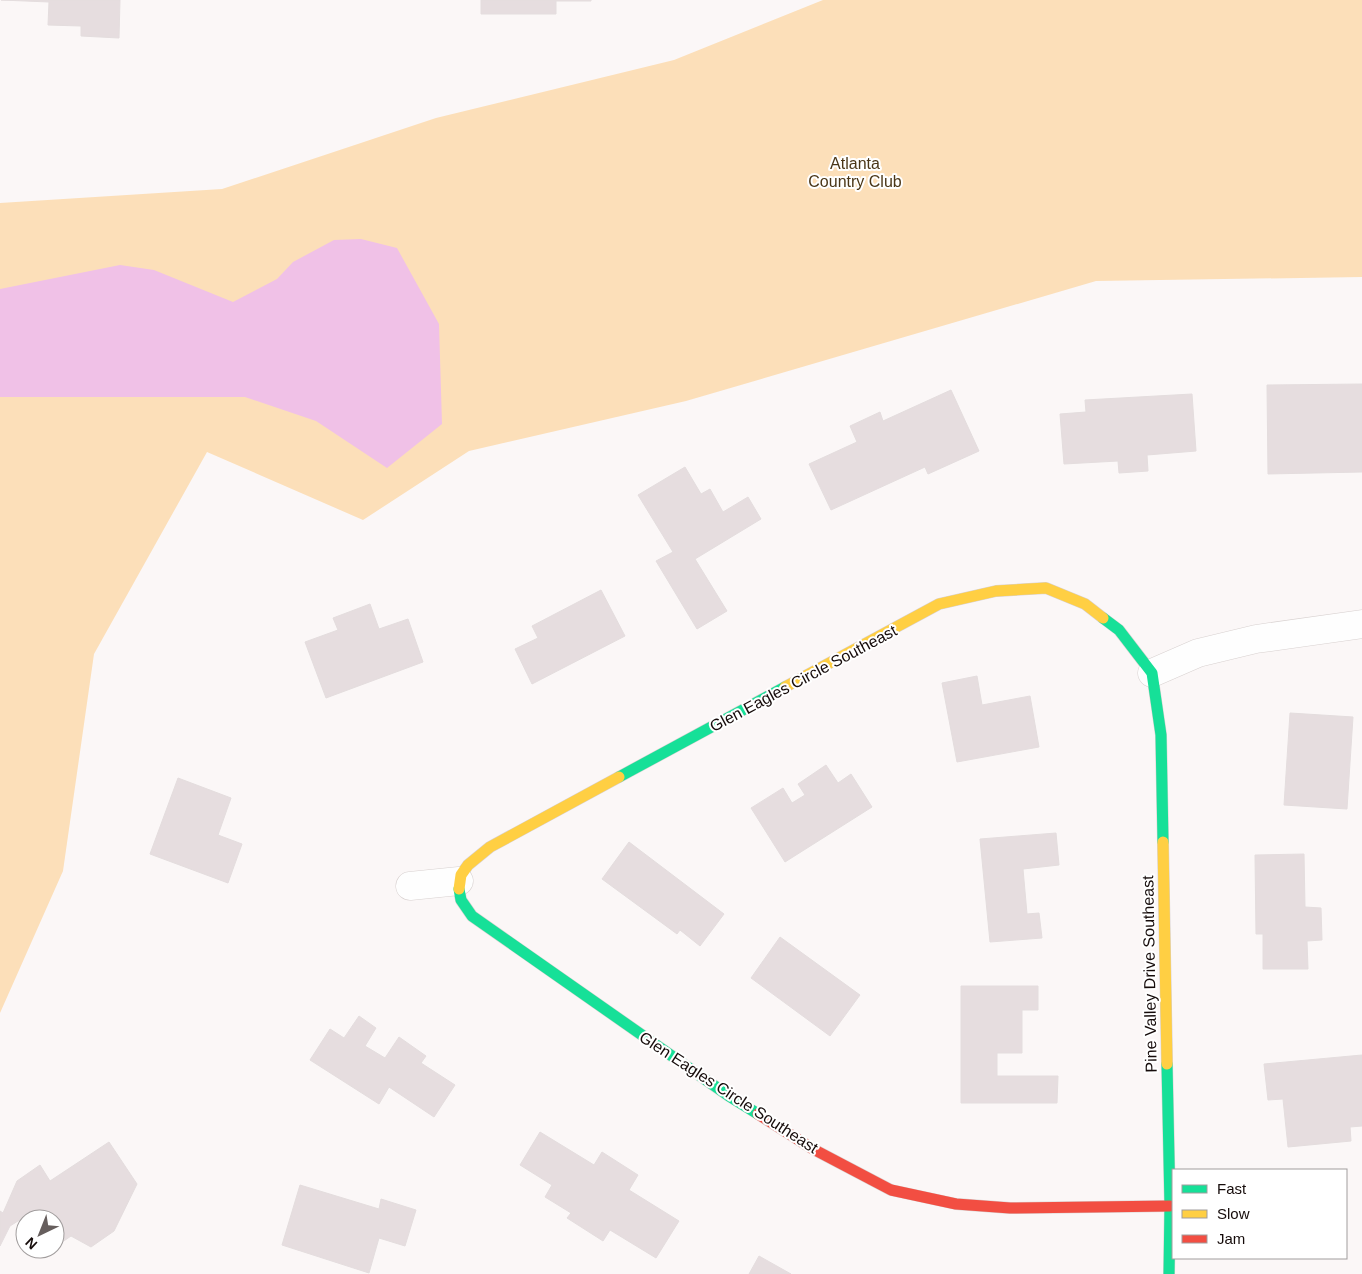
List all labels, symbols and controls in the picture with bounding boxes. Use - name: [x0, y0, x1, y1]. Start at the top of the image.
- park label: Atlanta Country Club: [808, 155, 902, 190]
- street label: Glen Eagles Circle Southeast: [707, 622, 900, 735]
- street label: Pine Valley Drive Southeast: [1139, 875, 1160, 1073]
- street label: Glen Eagles Circle Southeast: [636, 1028, 821, 1157]
- legend: [1172, 1169, 1347, 1259]
- text: Fast: [1217, 1180, 1247, 1197]
- text: Slow: [1217, 1205, 1250, 1222]
- north arrow: [15, 1209, 65, 1259]
- text: Jam: [1217, 1230, 1245, 1247]
- text: N: [22, 1234, 40, 1253]

